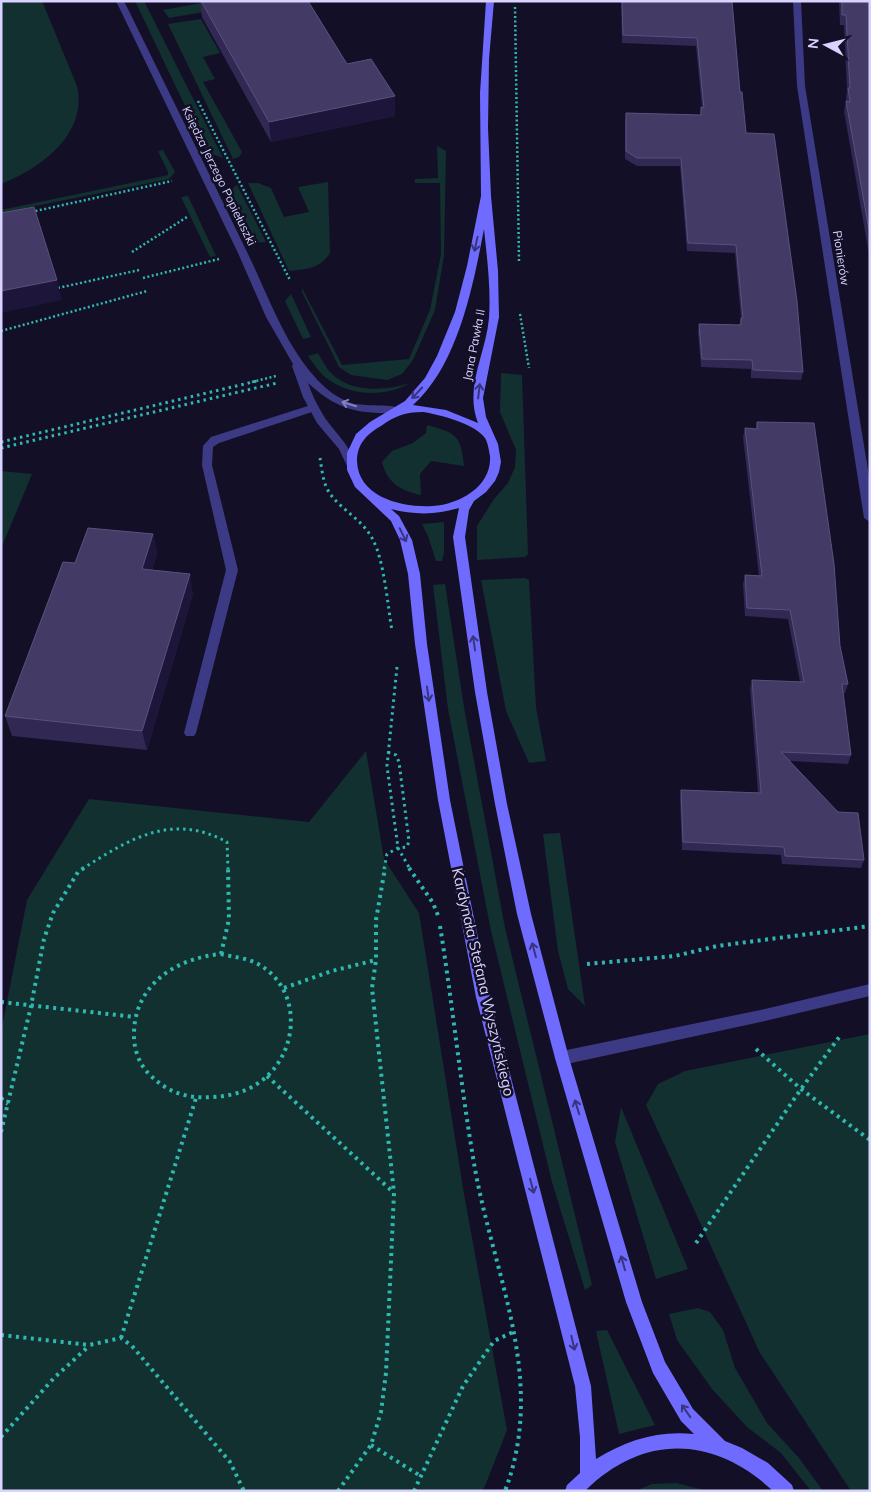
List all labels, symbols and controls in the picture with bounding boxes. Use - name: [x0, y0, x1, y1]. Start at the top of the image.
- north arrow: [801, 20, 851, 70]
- text: N: [804, 37, 823, 50]
- street label: Księdza Jerzego Popiełuszki: [179, 104, 260, 248]
- street label: Pionierów: [830, 229, 853, 287]
- one-way arrow: [471, 236, 480, 252]
- street label: Jana Pawła II: [459, 308, 488, 382]
- one-way arrow: [474, 383, 484, 399]
- one-way arrow: [412, 387, 423, 400]
- one-way arrow: [341, 399, 357, 409]
- one-way arrow: [398, 527, 408, 542]
- one-way arrow: [469, 636, 479, 652]
- one-way arrow: [424, 686, 434, 702]
- street label: Kardynała Stefana Wyszyńskiego: [448, 866, 519, 1098]
- one-way arrow: [528, 943, 538, 959]
- one-way arrow: [572, 1099, 582, 1115]
- one-way arrow: [528, 1177, 537, 1193]
- one-way arrow: [617, 1255, 627, 1271]
- one-way arrow: [569, 1334, 578, 1350]
- one-way arrow: [681, 1404, 691, 1418]

